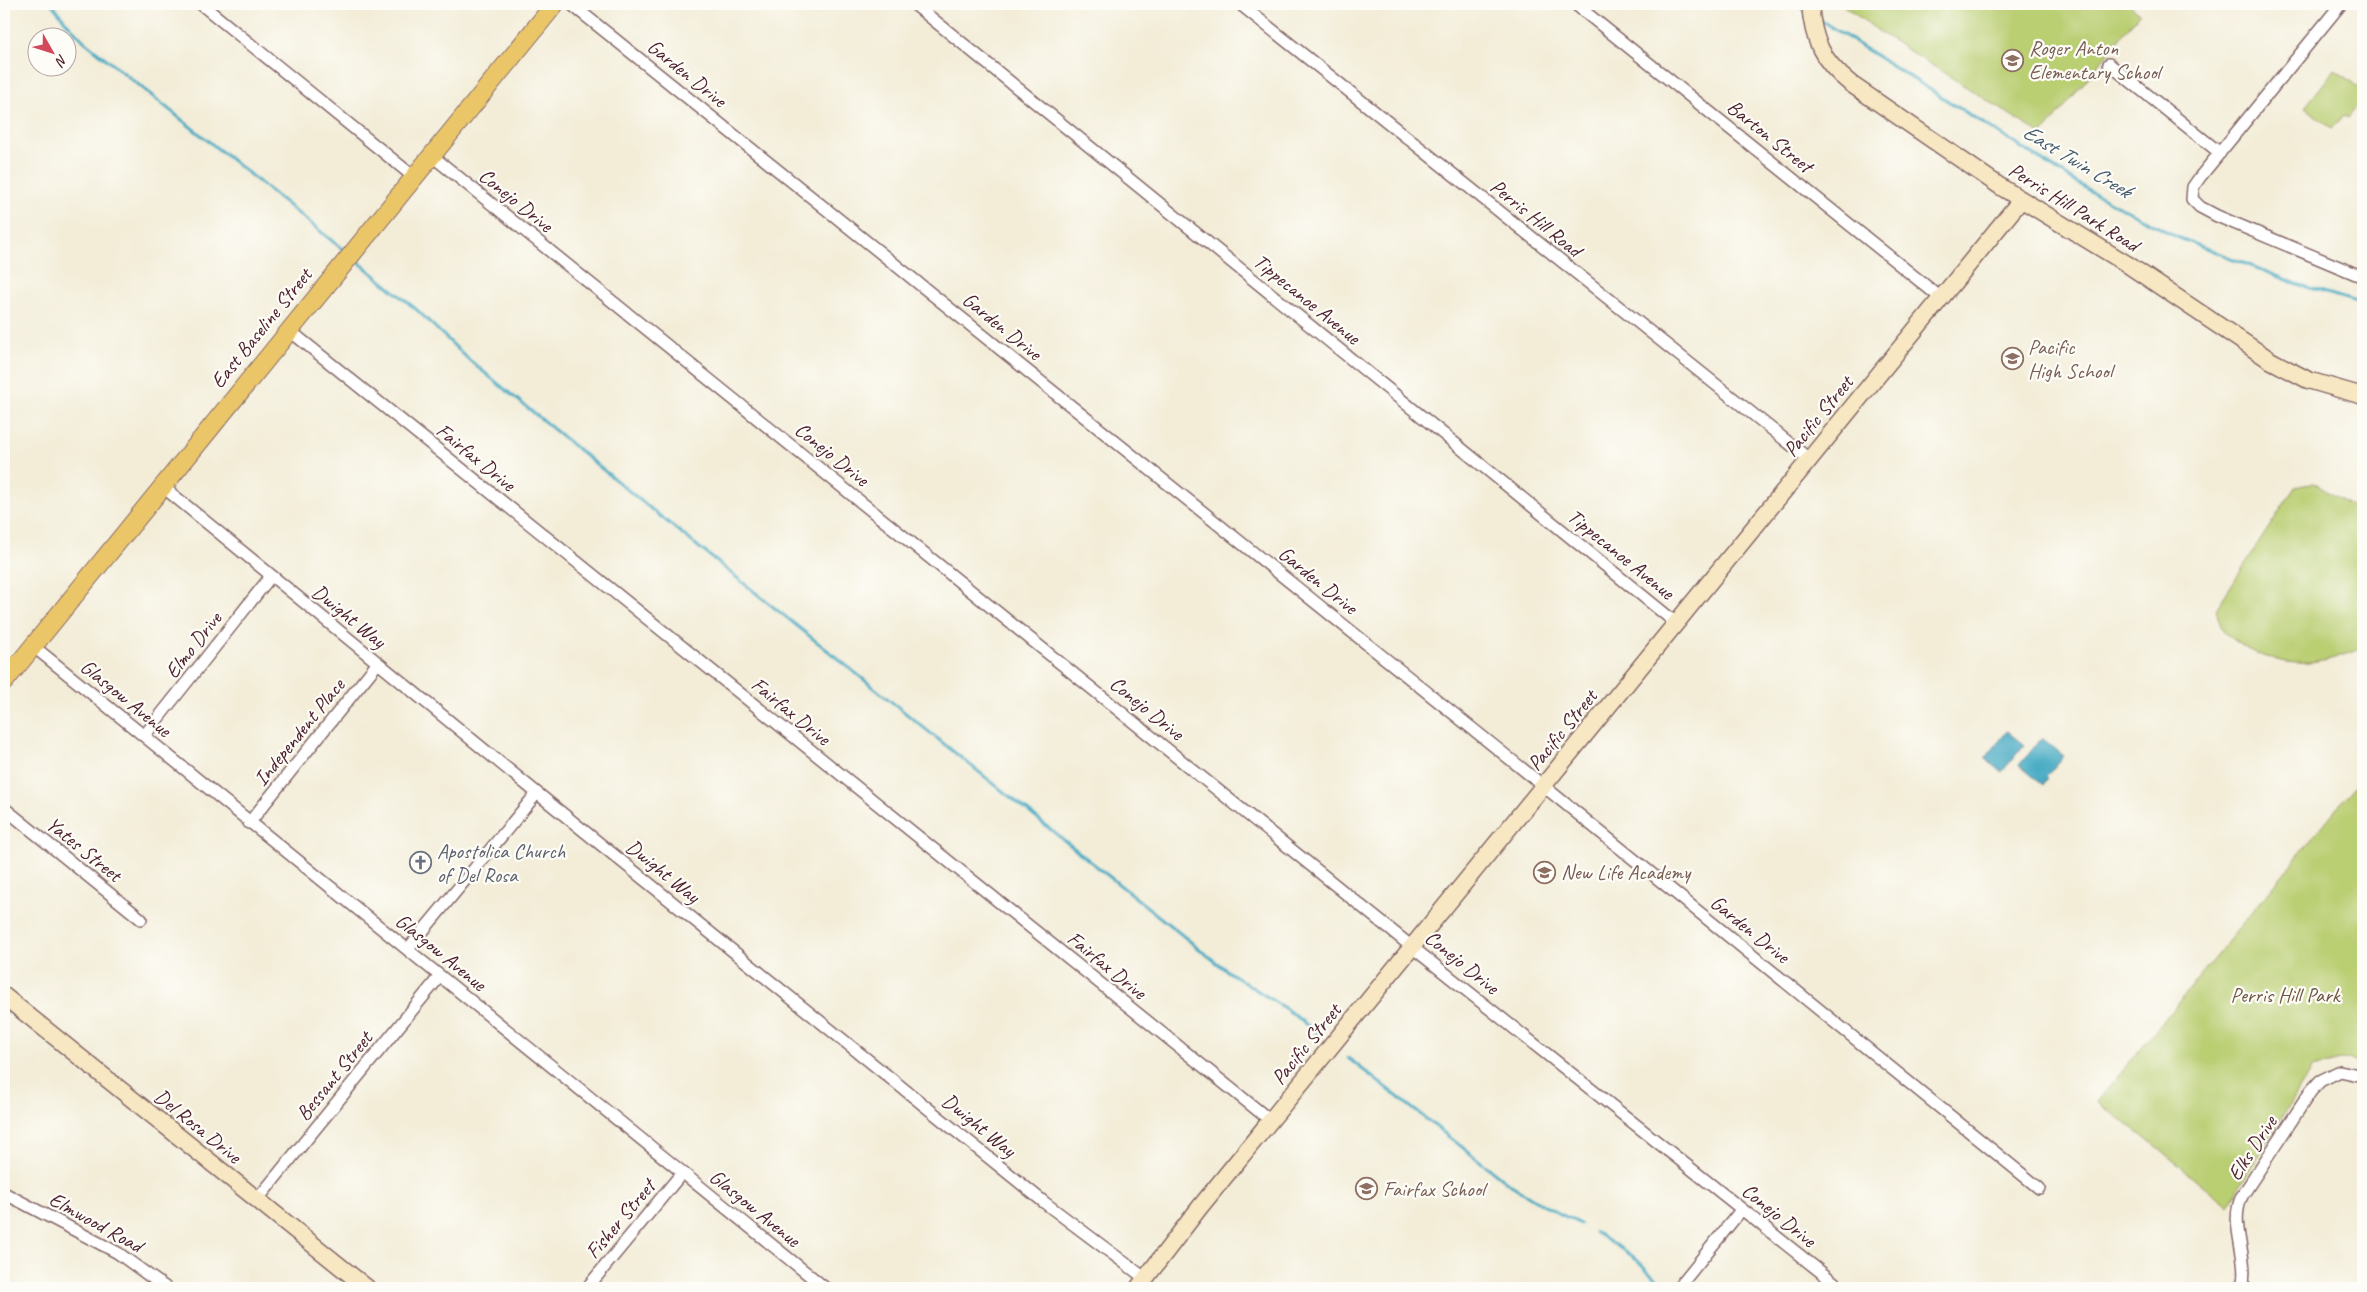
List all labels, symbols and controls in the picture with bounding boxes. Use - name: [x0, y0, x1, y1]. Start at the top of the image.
- north arrow: [28, 28, 78, 78]
- street label: Garden Drive: [642, 33, 733, 114]
- place label: Roger Anton Elementary School: [2029, 35, 2164, 85]
- school or university icon: Roger Anton Elementary School: [2001, 48, 2025, 72]
- text: N: [51, 51, 71, 70]
- street label: Barton Street: [1722, 94, 1820, 180]
- water label: East Twin Creek: [2018, 118, 2140, 206]
- street label: Perris Hill Park Road: [2004, 157, 2147, 259]
- street label: Conejo Drive: [474, 162, 559, 239]
- street label: Perris Hill Road: [1485, 173, 1589, 264]
- street label: Tippecanoe Avenue: [1248, 248, 1367, 351]
- street label: East Baseline Street: [205, 261, 319, 393]
- street label: Garden Drive: [957, 286, 1048, 367]
- place label: Pacific High School: [2028, 334, 2116, 384]
- school or university icon: Pacific High School: [2000, 347, 2024, 371]
- street label: Pacific Street: [1777, 369, 1860, 462]
- street label: Conejo Drive: [790, 416, 875, 493]
- street label: Fairfax Drive: [431, 417, 522, 498]
- street label: Tippecanoe Avenue: [1562, 503, 1681, 606]
- street label: Garden Drive: [1273, 540, 1364, 621]
- street label: Dwight Way: [307, 578, 393, 655]
- street label: Elmo Drive: [159, 606, 228, 684]
- street label: Glasgow Avenue: [75, 653, 178, 743]
- street label: Conejo Drive: [1105, 670, 1190, 747]
- street label: Fairfax Drive: [746, 671, 837, 752]
- street label: Independent Place: [248, 672, 351, 791]
- street label: Pacific Street: [1521, 683, 1604, 776]
- street label: Yates Street: [41, 811, 129, 889]
- street label: Dwight Way: [621, 833, 707, 910]
- place label: Apostolica Church of Del Rosa: [437, 838, 566, 888]
- church icon: Apostolica Church of Del Rosa: [409, 851, 433, 875]
- place label: New Life Academy: [1561, 859, 1692, 885]
- school or university icon: New Life Academy: [1533, 860, 1557, 884]
- street label: Garden Drive: [1705, 889, 1796, 970]
- street label: Glasgow Avenue: [390, 907, 493, 997]
- street label: Conejo Drive: [1420, 924, 1505, 1001]
- street label: Fairfax Drive: [1062, 925, 1153, 1006]
- park label: Perris Hill Park: [2231, 982, 2342, 1008]
- street label: Pacific Street: [1265, 997, 1348, 1090]
- street label: Bessant Street: [290, 1025, 379, 1126]
- street label: Del Rosa Drive: [149, 1083, 248, 1170]
- street label: Dwight Way: [937, 1087, 1023, 1164]
- street label: Elks Drive: [2221, 1110, 2283, 1185]
- street label: Glasgow Avenue: [704, 1163, 807, 1253]
- street label: Fisher Street: [579, 1172, 663, 1264]
- place label: Fairfax School: [1383, 1176, 1488, 1202]
- school or university icon: Fairfax School: [1355, 1177, 1379, 1201]
- street label: Conejo Drive: [1737, 1177, 1822, 1254]
- street label: Elmwood Road: [45, 1186, 150, 1260]

